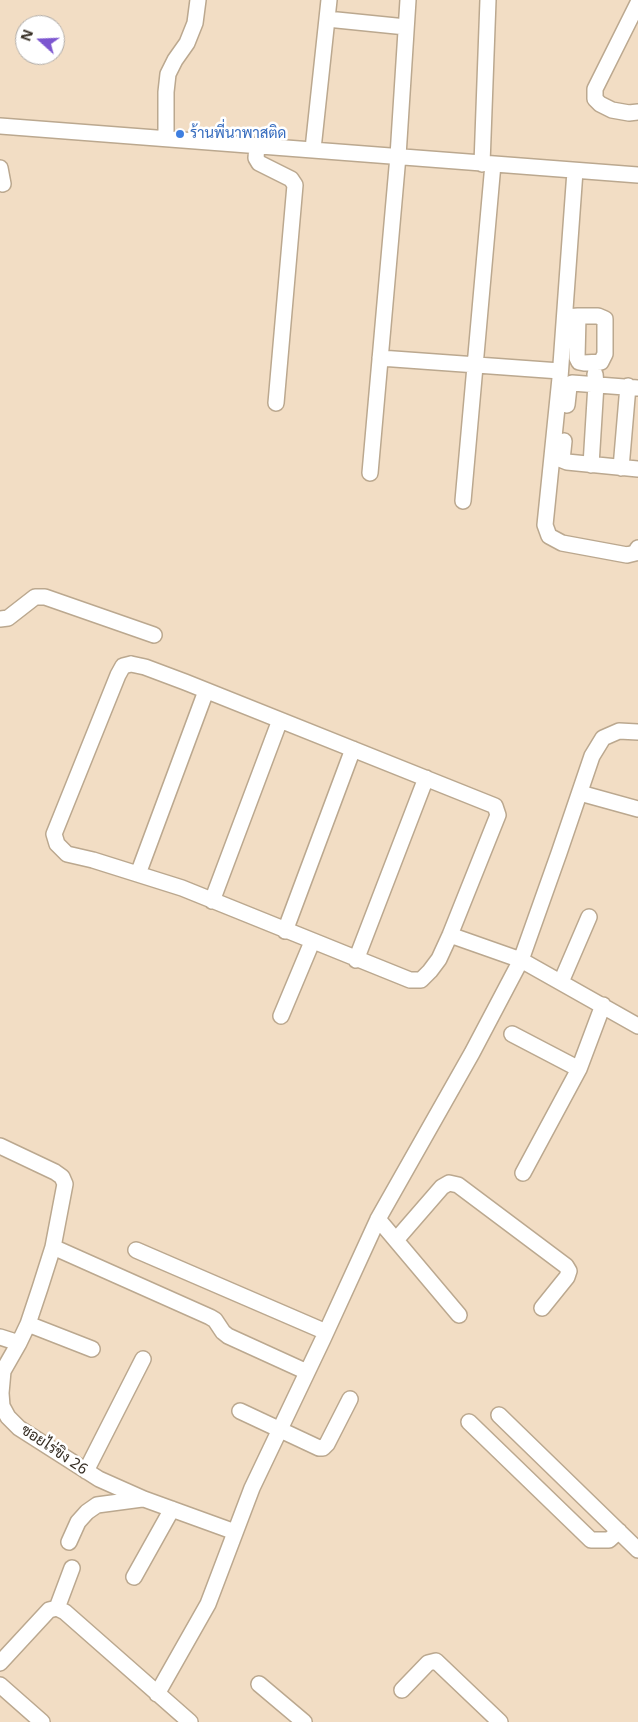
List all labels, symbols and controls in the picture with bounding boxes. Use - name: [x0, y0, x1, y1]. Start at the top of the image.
- north arrow: [15, 15, 65, 65]
- text: N: [15, 26, 37, 44]
- place label: ร้านพี่นาพาสติด: [190, 125, 286, 143]
- marker: ร้านพี่นาพาสติด: [174, 128, 186, 140]
- street label: ซอยไร่ขิง 26: [17, 1421, 91, 1479]

